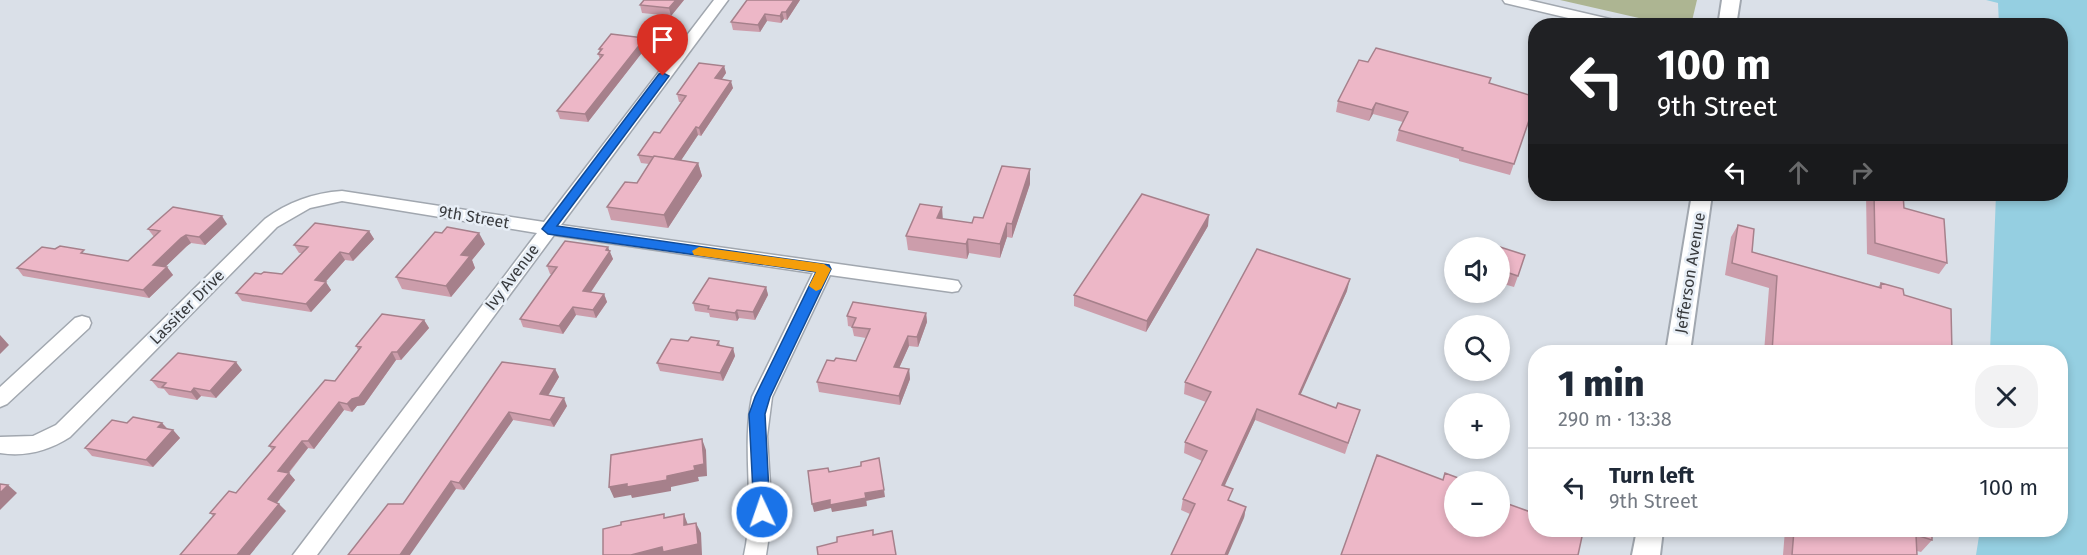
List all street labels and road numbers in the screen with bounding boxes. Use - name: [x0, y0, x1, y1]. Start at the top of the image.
- street label: 9th Street: [437, 201, 511, 233]
- street label: Jefferson Avenue: [1671, 211, 1709, 335]
- street label: Ivy Avenue: [481, 240, 543, 314]
- street label: Lassiter Drive: [146, 266, 228, 348]

